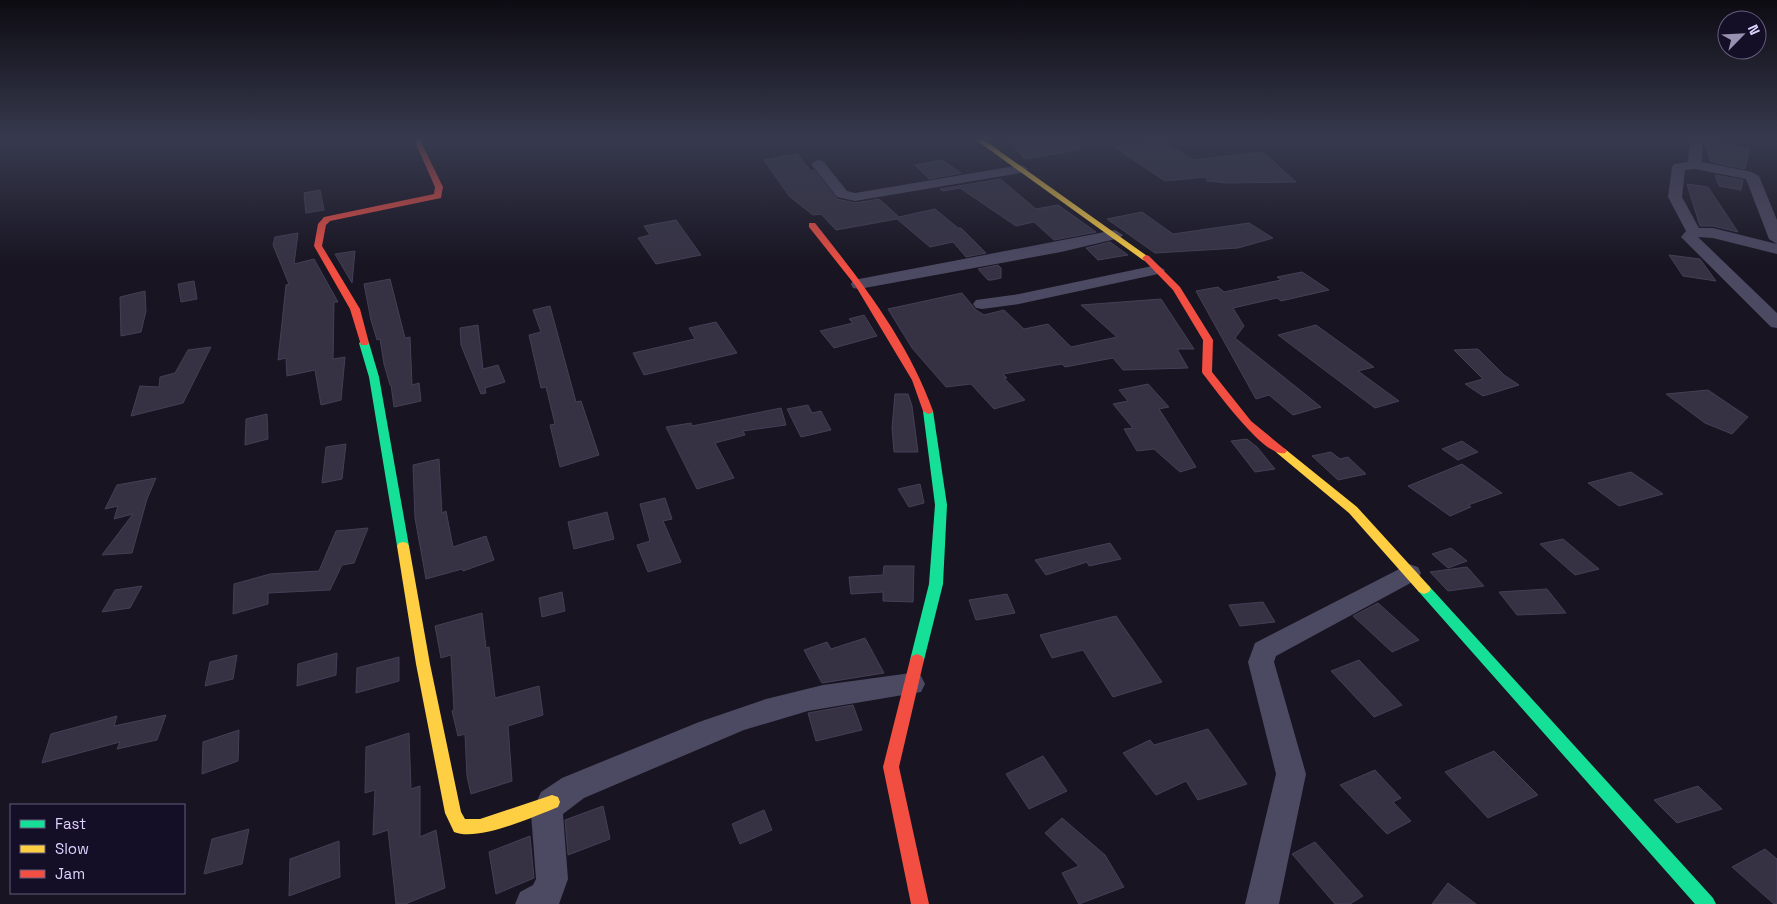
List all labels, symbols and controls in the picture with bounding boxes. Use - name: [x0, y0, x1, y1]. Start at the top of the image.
- north arrow: [1717, 10, 1767, 60]
- text: N: [1744, 22, 1764, 38]
- legend: [10, 804, 185, 894]
- text: Fast: [55, 814, 86, 833]
- text: Slow: [55, 839, 89, 858]
- text: Jam: [55, 864, 85, 883]

